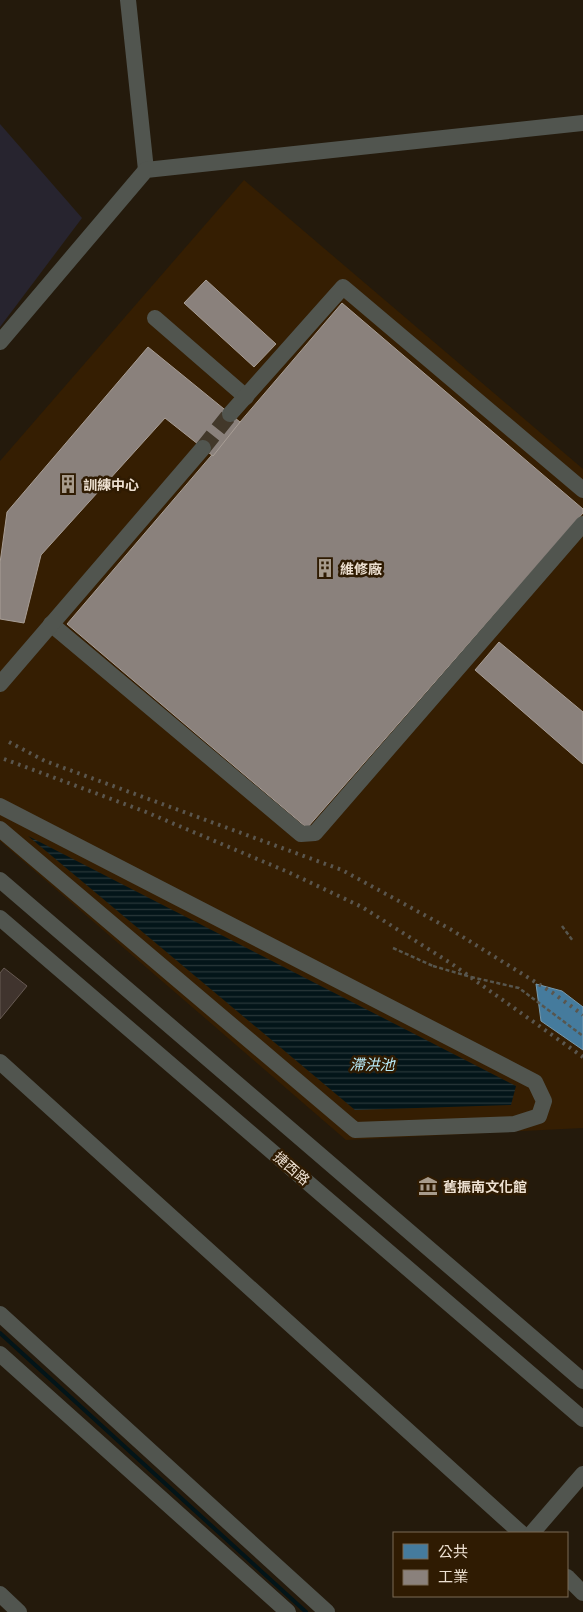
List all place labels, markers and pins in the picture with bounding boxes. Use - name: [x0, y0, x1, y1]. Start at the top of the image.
- building icon: 訓練中心: [57, 473, 79, 495]
- place label: 訓練中心: [83, 474, 139, 495]
- building icon: 維修廠: [314, 557, 336, 579]
- place label: 維修廠: [340, 558, 382, 579]
- museum icon: 舊振南文化館: [417, 1175, 439, 1197]
- place label: 舊振南文化館: [443, 1176, 527, 1197]

